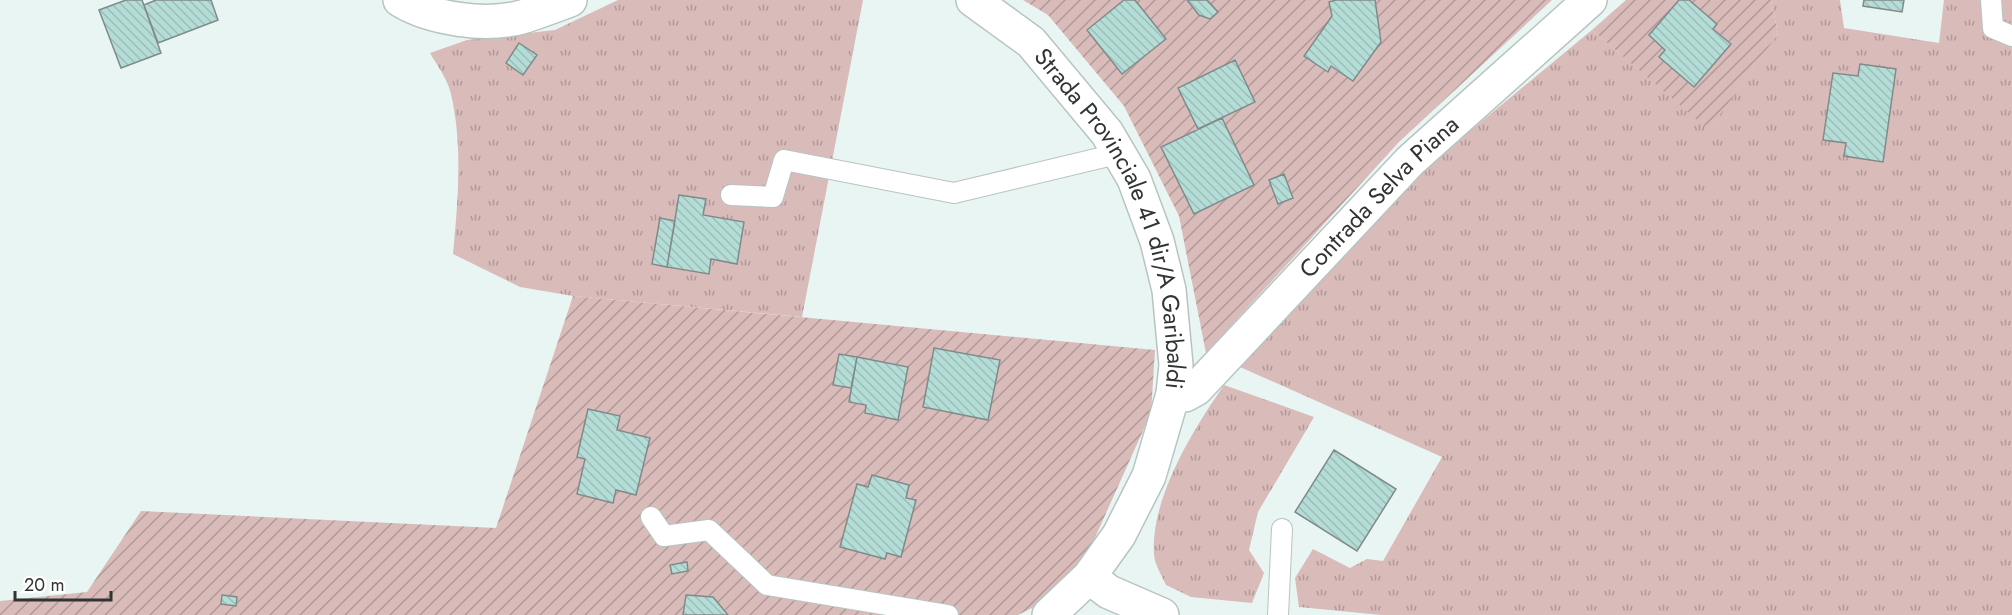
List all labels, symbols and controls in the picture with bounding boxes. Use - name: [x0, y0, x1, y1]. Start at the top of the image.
- street label: Strada Provinciale 41 dir/A Garibaldi: [1026, 40, 1194, 391]
- street label: Contrada Selva Piana: [1291, 107, 1466, 286]
- scale bar: [15, 564, 111, 602]
- text: 20 m: [24, 572, 64, 598]

